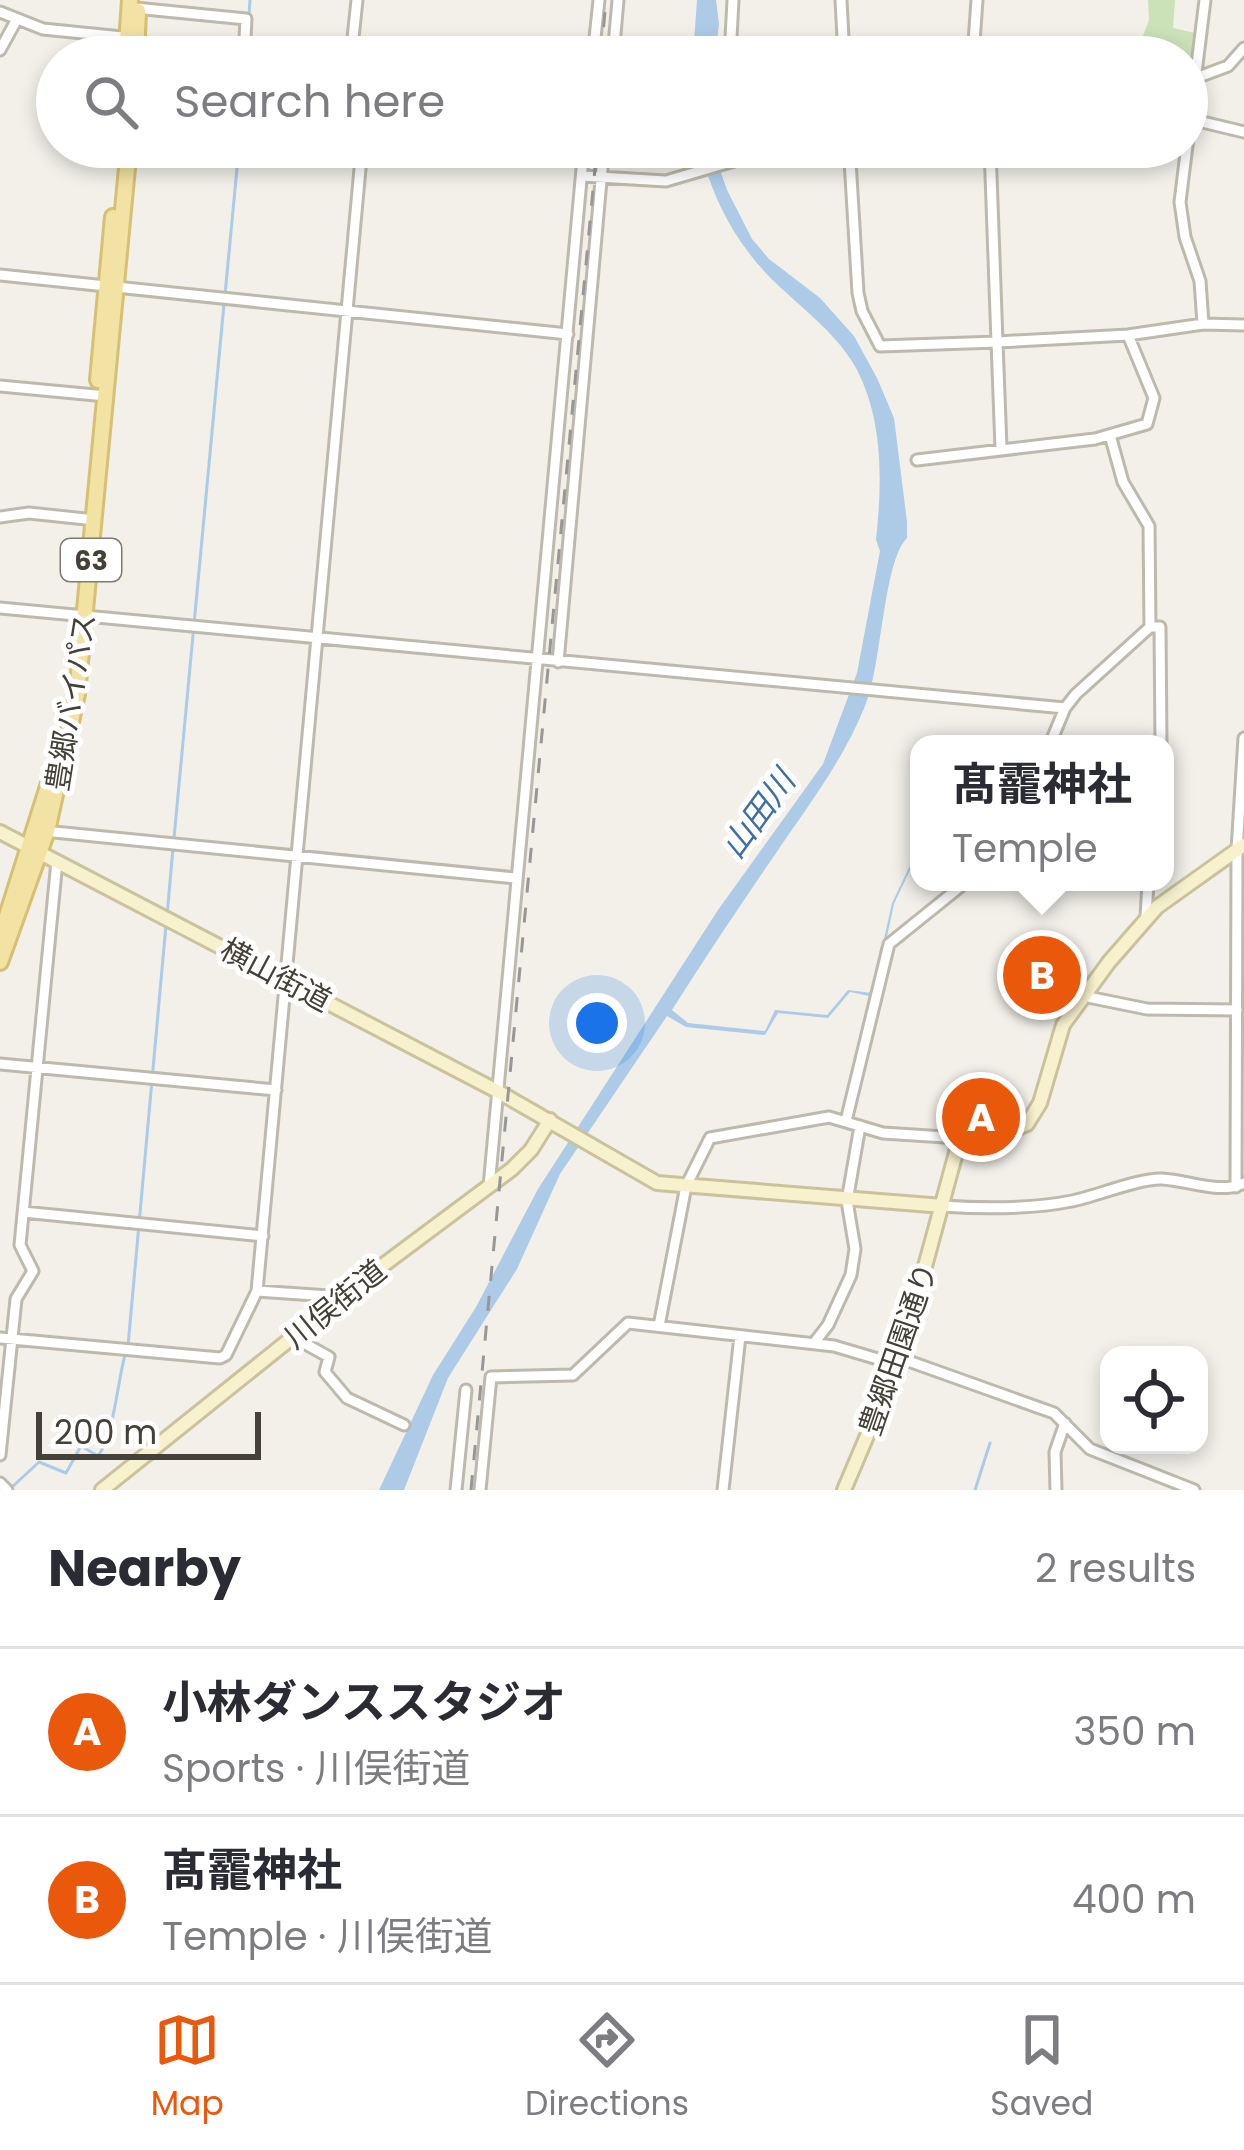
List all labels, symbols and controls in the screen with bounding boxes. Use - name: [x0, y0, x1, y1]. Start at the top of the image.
- search box: [36, 36, 1208, 168]
- icon: search: [78, 69, 144, 135]
- text: Search here: [174, 70, 445, 133]
- road number: 63: [61, 539, 121, 581]
- street label: 豊郷バイパス: [36, 610, 106, 794]
- popup: [910, 735, 1174, 891]
- text: 髙靇神社: [952, 753, 1132, 816]
- water label: 山田川: [710, 758, 808, 868]
- text: Temple: [952, 821, 1098, 876]
- street label: 横山街道: [213, 928, 339, 1022]
- pin: B: [1003, 930, 1081, 1020]
- your location: [567, 993, 627, 1053]
- pin: A: [942, 1072, 1020, 1162]
- street label: 川俣街道: [275, 1250, 395, 1358]
- street label: 豊郷田園通り: [848, 1257, 948, 1441]
- map controls: [1100, 1346, 1208, 1454]
- button: locate: [1100, 1346, 1208, 1454]
- scale bar: [36, 1406, 261, 1459]
- text: 200 m: [54, 1409, 157, 1456]
- text: Nearby: [48, 1532, 241, 1604]
- text: 2 results: [1035, 1541, 1196, 1596]
- text: 小林ダンススタジオ: [162, 1671, 566, 1734]
- text: A: [73, 1704, 101, 1759]
- text: 350 m: [1073, 1704, 1196, 1759]
- text: Sports · 川俣街道: [162, 1741, 470, 1796]
- text: 髙靇神社: [162, 1839, 342, 1902]
- text: B: [74, 1872, 100, 1927]
- text: 400 m: [1072, 1872, 1196, 1927]
- text: Temple · 川俣街道: [162, 1909, 493, 1964]
- tab: Map: [151, 2007, 224, 2129]
- tab: Directions: [525, 2007, 689, 2129]
- tab: Saved: [990, 2007, 1093, 2129]

